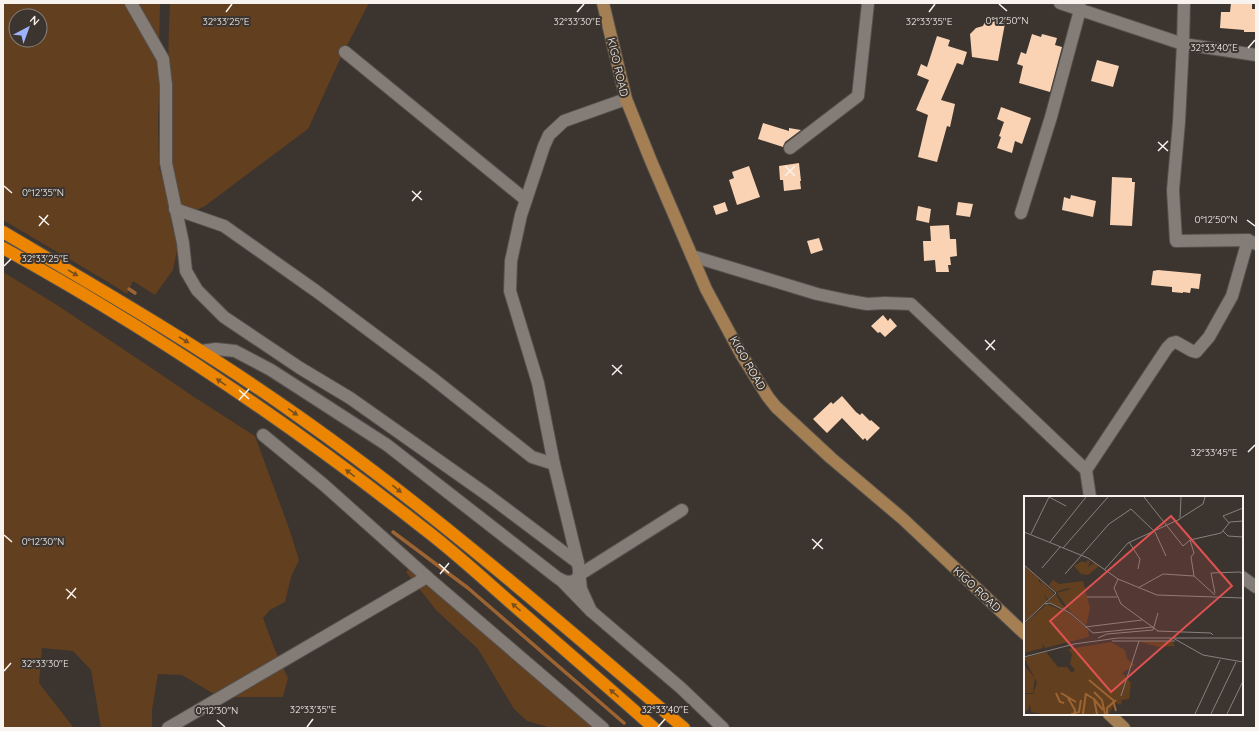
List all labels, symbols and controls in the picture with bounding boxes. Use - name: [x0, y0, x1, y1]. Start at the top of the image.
- north arrow: [8, 8, 48, 48]
- text: N: [27, 13, 42, 28]
- text: 0°12'50"N: [986, 14, 1028, 27]
- text: 32°33'25"E: [202, 15, 250, 28]
- text: 32°33'30"E: [553, 15, 601, 28]
- text: 32°33'35"E: [906, 15, 953, 28]
- street label: KIGO ROAD: [604, 36, 632, 98]
- text: 32°33'40"E: [1190, 41, 1238, 54]
- text: 0°12'35"N: [22, 186, 64, 199]
- text: 0°12'50"N: [1195, 213, 1237, 226]
- text: 32°33'25"E: [21, 252, 69, 265]
- one-way arrow: [68, 269, 78, 277]
- street label: KIGO ROAD: [727, 334, 769, 393]
- one-way arrow: [178, 337, 190, 344]
- one-way arrow: [216, 378, 226, 386]
- one-way arrow: [287, 408, 298, 416]
- text: 32°33'45"E: [1191, 446, 1238, 459]
- one-way arrow: [344, 469, 355, 477]
- one-way arrow: [392, 485, 403, 493]
- inset map: [1024, 496, 1243, 715]
- text: 0°12'30"N: [22, 535, 64, 548]
- street label: KIGO ROAD: [950, 563, 1004, 615]
- one-way arrow: [511, 603, 521, 612]
- text: 32°33'30"E: [21, 657, 69, 670]
- one-way arrow: [609, 688, 619, 698]
- text: 32°33'35"E: [290, 703, 337, 716]
- text: 32°33'40"E: [641, 703, 689, 716]
- text: 0°12'30"N: [196, 704, 238, 717]

